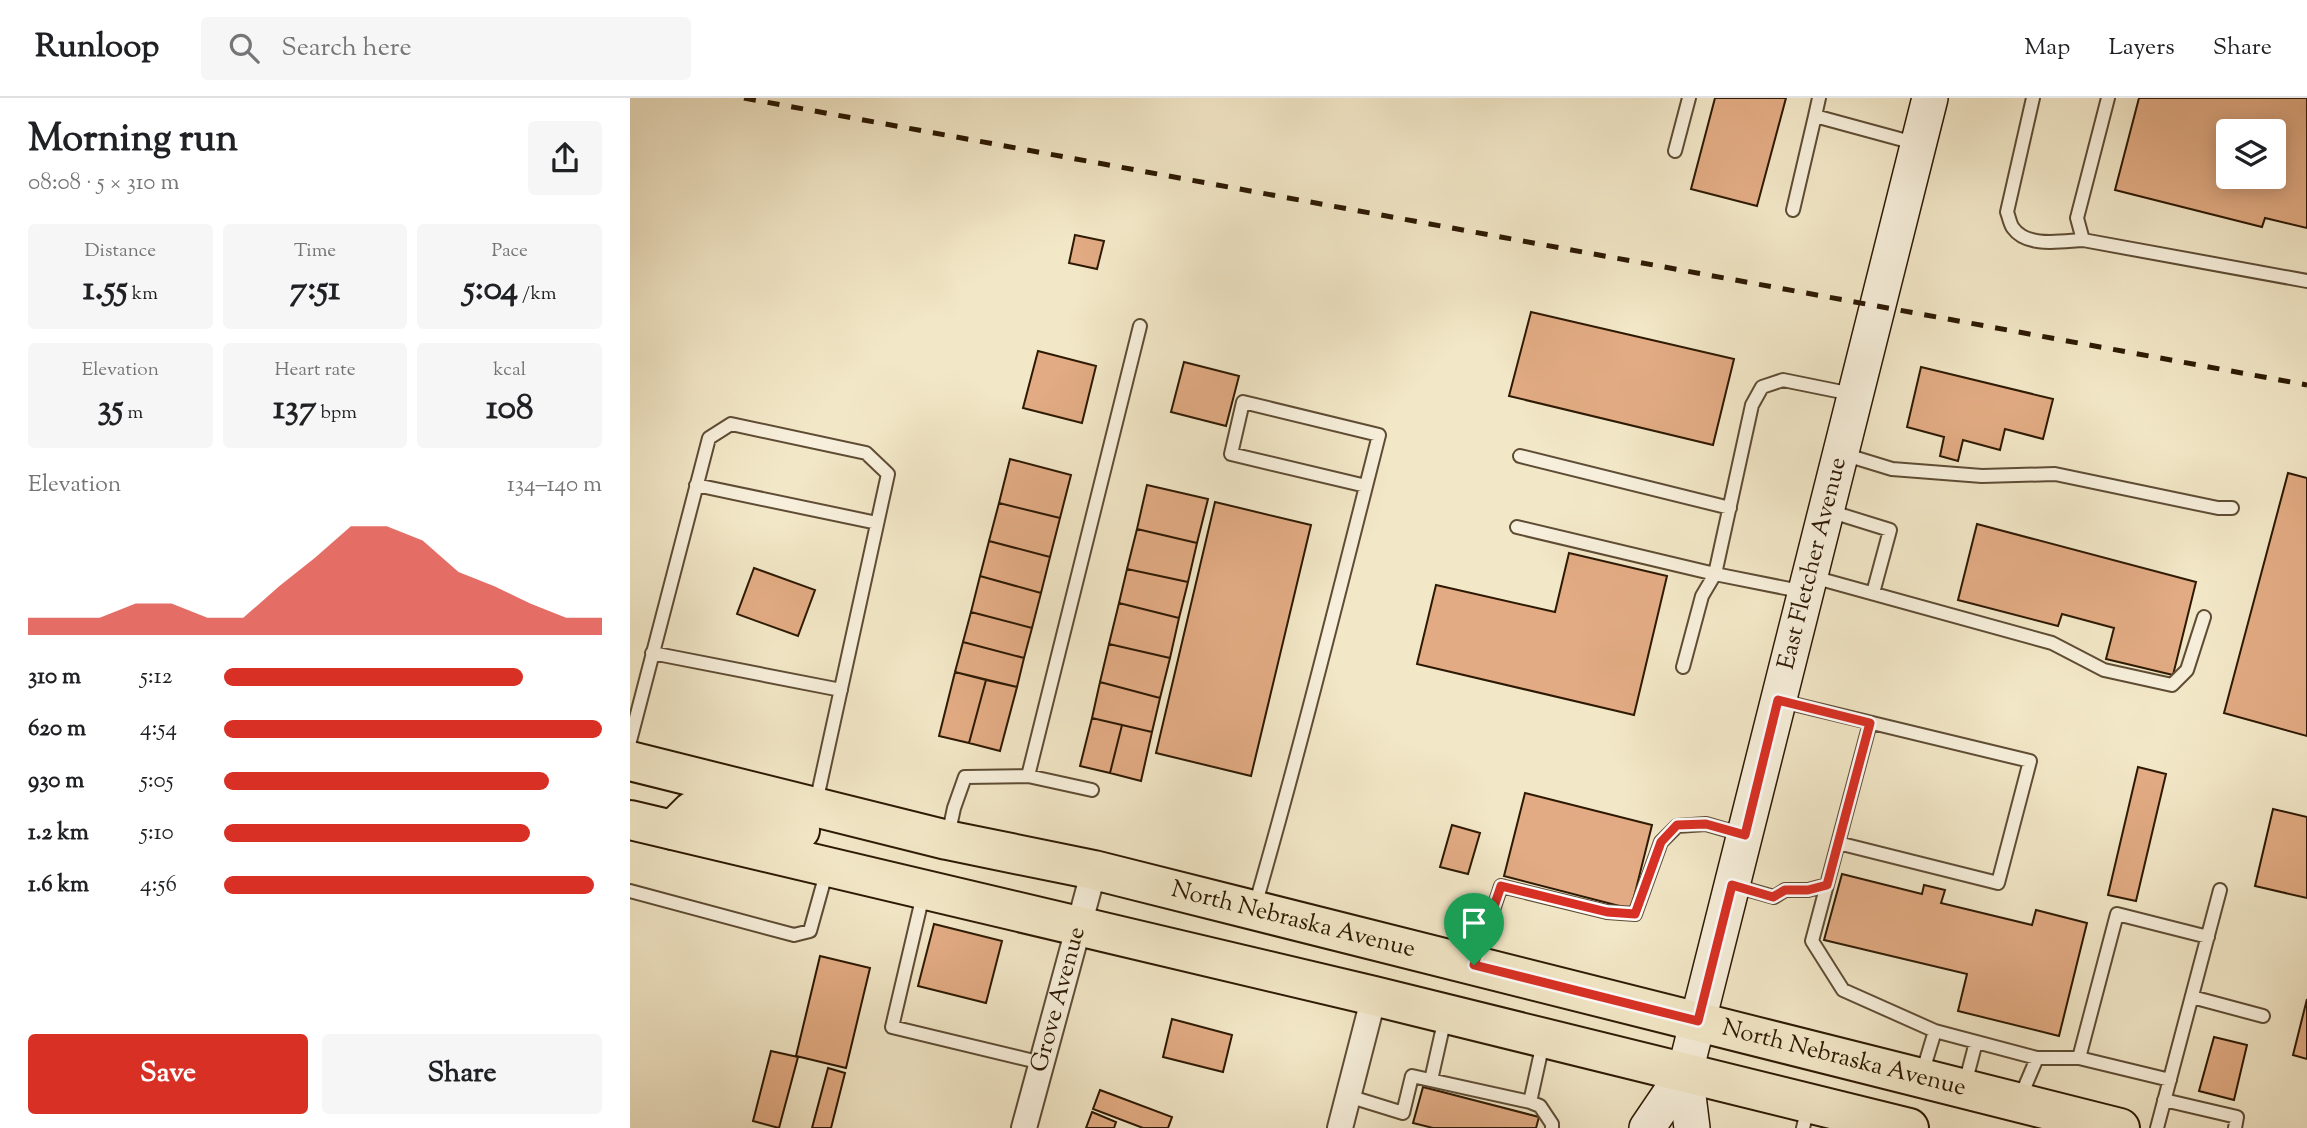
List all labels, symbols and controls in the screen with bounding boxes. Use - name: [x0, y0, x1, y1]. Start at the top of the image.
- search box: [201, 17, 691, 80]
- text: Runloop: [35, 24, 159, 72]
- icon: search: [225, 29, 263, 67]
- text: Search here: [281, 30, 412, 67]
- text: Map: [2024, 31, 2070, 65]
- text: Layers: [2108, 31, 2175, 65]
- text: Share: [2213, 31, 2272, 65]
- text: Morning run: [28, 114, 238, 168]
- map controls: [2216, 119, 2286, 189]
- button: layers: [2216, 119, 2286, 189]
- button: share: [528, 121, 602, 195]
- text: 08:08 · 5 × 310 m: [28, 167, 179, 200]
- text: Distance: [85, 238, 156, 265]
- text: Time: [294, 238, 336, 265]
- text: Pace: [491, 238, 528, 265]
- text: 1.55: [83, 265, 128, 316]
- text: 7:51: [290, 265, 340, 316]
- text: 5:04: [463, 265, 518, 316]
- text: km: [128, 281, 158, 308]
- text: /km: [518, 281, 556, 308]
- text: Elevation: [82, 357, 159, 384]
- text: Heart rate: [274, 357, 356, 384]
- text: kcal: [493, 357, 526, 384]
- text: 35: [97, 384, 124, 435]
- text: 137: [273, 384, 317, 435]
- text: 108: [486, 384, 533, 435]
- text: m: [124, 400, 143, 427]
- text: bpm: [317, 400, 357, 427]
- street label: East Fletcher Avenue: [1770, 454, 1856, 673]
- text: Elevation: [28, 469, 121, 502]
- text: 134–140 m: [507, 469, 602, 502]
- text: 310 m: [28, 661, 81, 694]
- text: 5:12: [140, 661, 172, 694]
- text: 620 m: [28, 713, 86, 746]
- text: 4:54: [140, 713, 177, 746]
- text: 930 m: [28, 765, 84, 798]
- text: 5:05: [140, 765, 174, 798]
- text: 1.2 km: [28, 817, 89, 850]
- text: 5:10: [140, 817, 174, 850]
- text: 1.6 km: [28, 869, 89, 902]
- text: 4:56: [140, 869, 177, 902]
- street label: North Nebraska Avenue: [1168, 873, 1419, 967]
- pin: [1444, 893, 1504, 965]
- icon: arrive: [1455, 904, 1493, 942]
- street label: Grove Avenue: [1023, 923, 1095, 1076]
- street label: North Nebraska Avenue: [1718, 1012, 1969, 1106]
- button: Save: [28, 1034, 308, 1114]
- button: Share: [322, 1034, 602, 1114]

